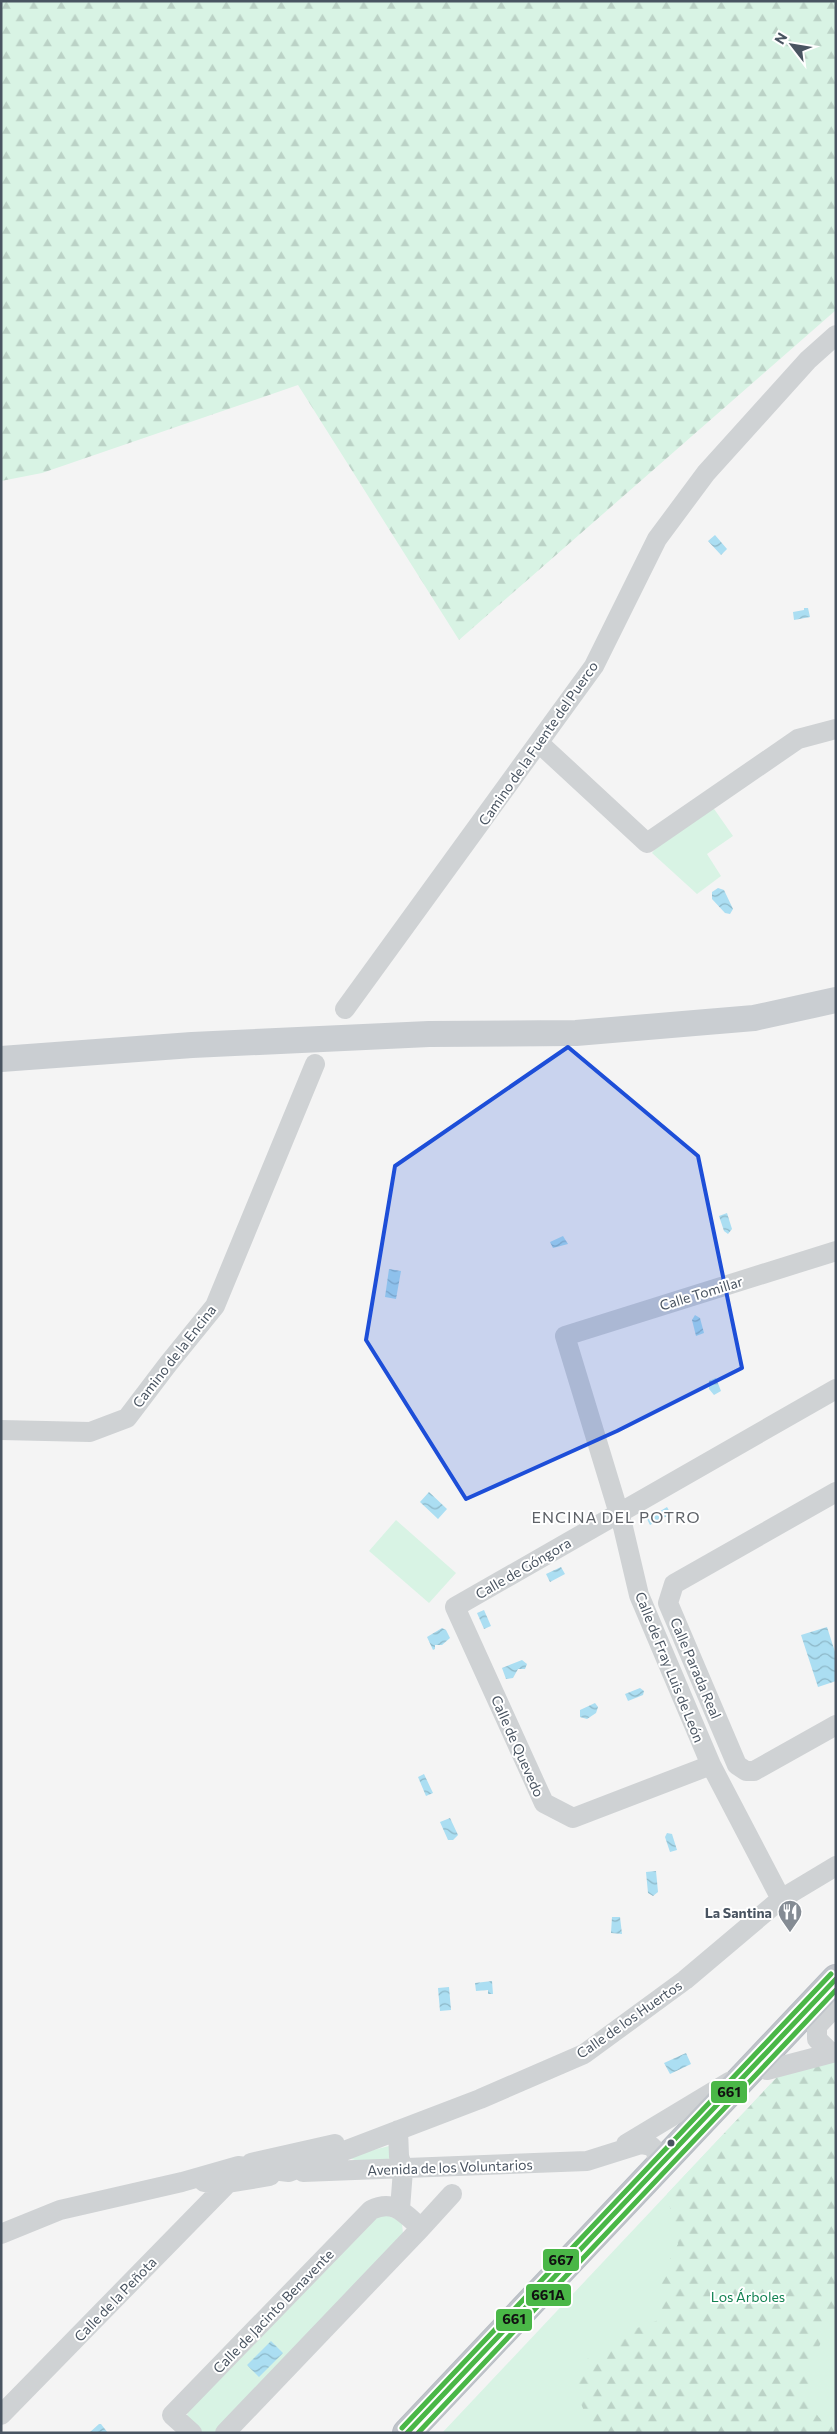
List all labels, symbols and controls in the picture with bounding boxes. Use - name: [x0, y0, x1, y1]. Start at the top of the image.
- north arrow: [767, 20, 817, 70]
- text: N: [770, 29, 790, 47]
- street label: Camino de la Fuente del Puerco: [475, 658, 601, 828]
- street label: Calle Tomillar: [657, 1272, 745, 1314]
- street label: Camino de la Encina: [129, 1301, 219, 1411]
- district label: ENCINA DEL POTRO: [531, 1507, 701, 1526]
- street label: Calle de Góngora: [472, 1534, 574, 1602]
- street label: Calle de Fray Luis de León: [632, 1589, 708, 1745]
- street label: Calle Parada Real: [667, 1615, 725, 1721]
- street label: Calle de Quevedo: [488, 1693, 548, 1799]
- restaurant icon: La Santina: [777, 1899, 803, 1933]
- place label: La Santina: [705, 1904, 772, 1921]
- street label: Calle de los Huertos: [573, 1976, 685, 2062]
- line badge: 661: [710, 2080, 748, 2104]
- text: 661: [717, 2083, 741, 2100]
- unlabelled marker: [666, 2138, 676, 2148]
- street label: Avenida de los Voluntarios: [367, 2156, 533, 2178]
- street label: Calle de Jacinto Benavente: [209, 2245, 337, 2377]
- line badge: 667: [542, 2248, 580, 2272]
- text: 667: [549, 2251, 574, 2268]
- street label: Calle de la Peñota: [70, 2253, 160, 2345]
- line badge: 661A: [525, 2283, 572, 2307]
- text: 661A: [531, 2286, 565, 2303]
- park label: Los Árboles: [711, 2288, 785, 2305]
- line badge: 661: [495, 2308, 533, 2332]
- text: 661: [502, 2310, 526, 2327]

